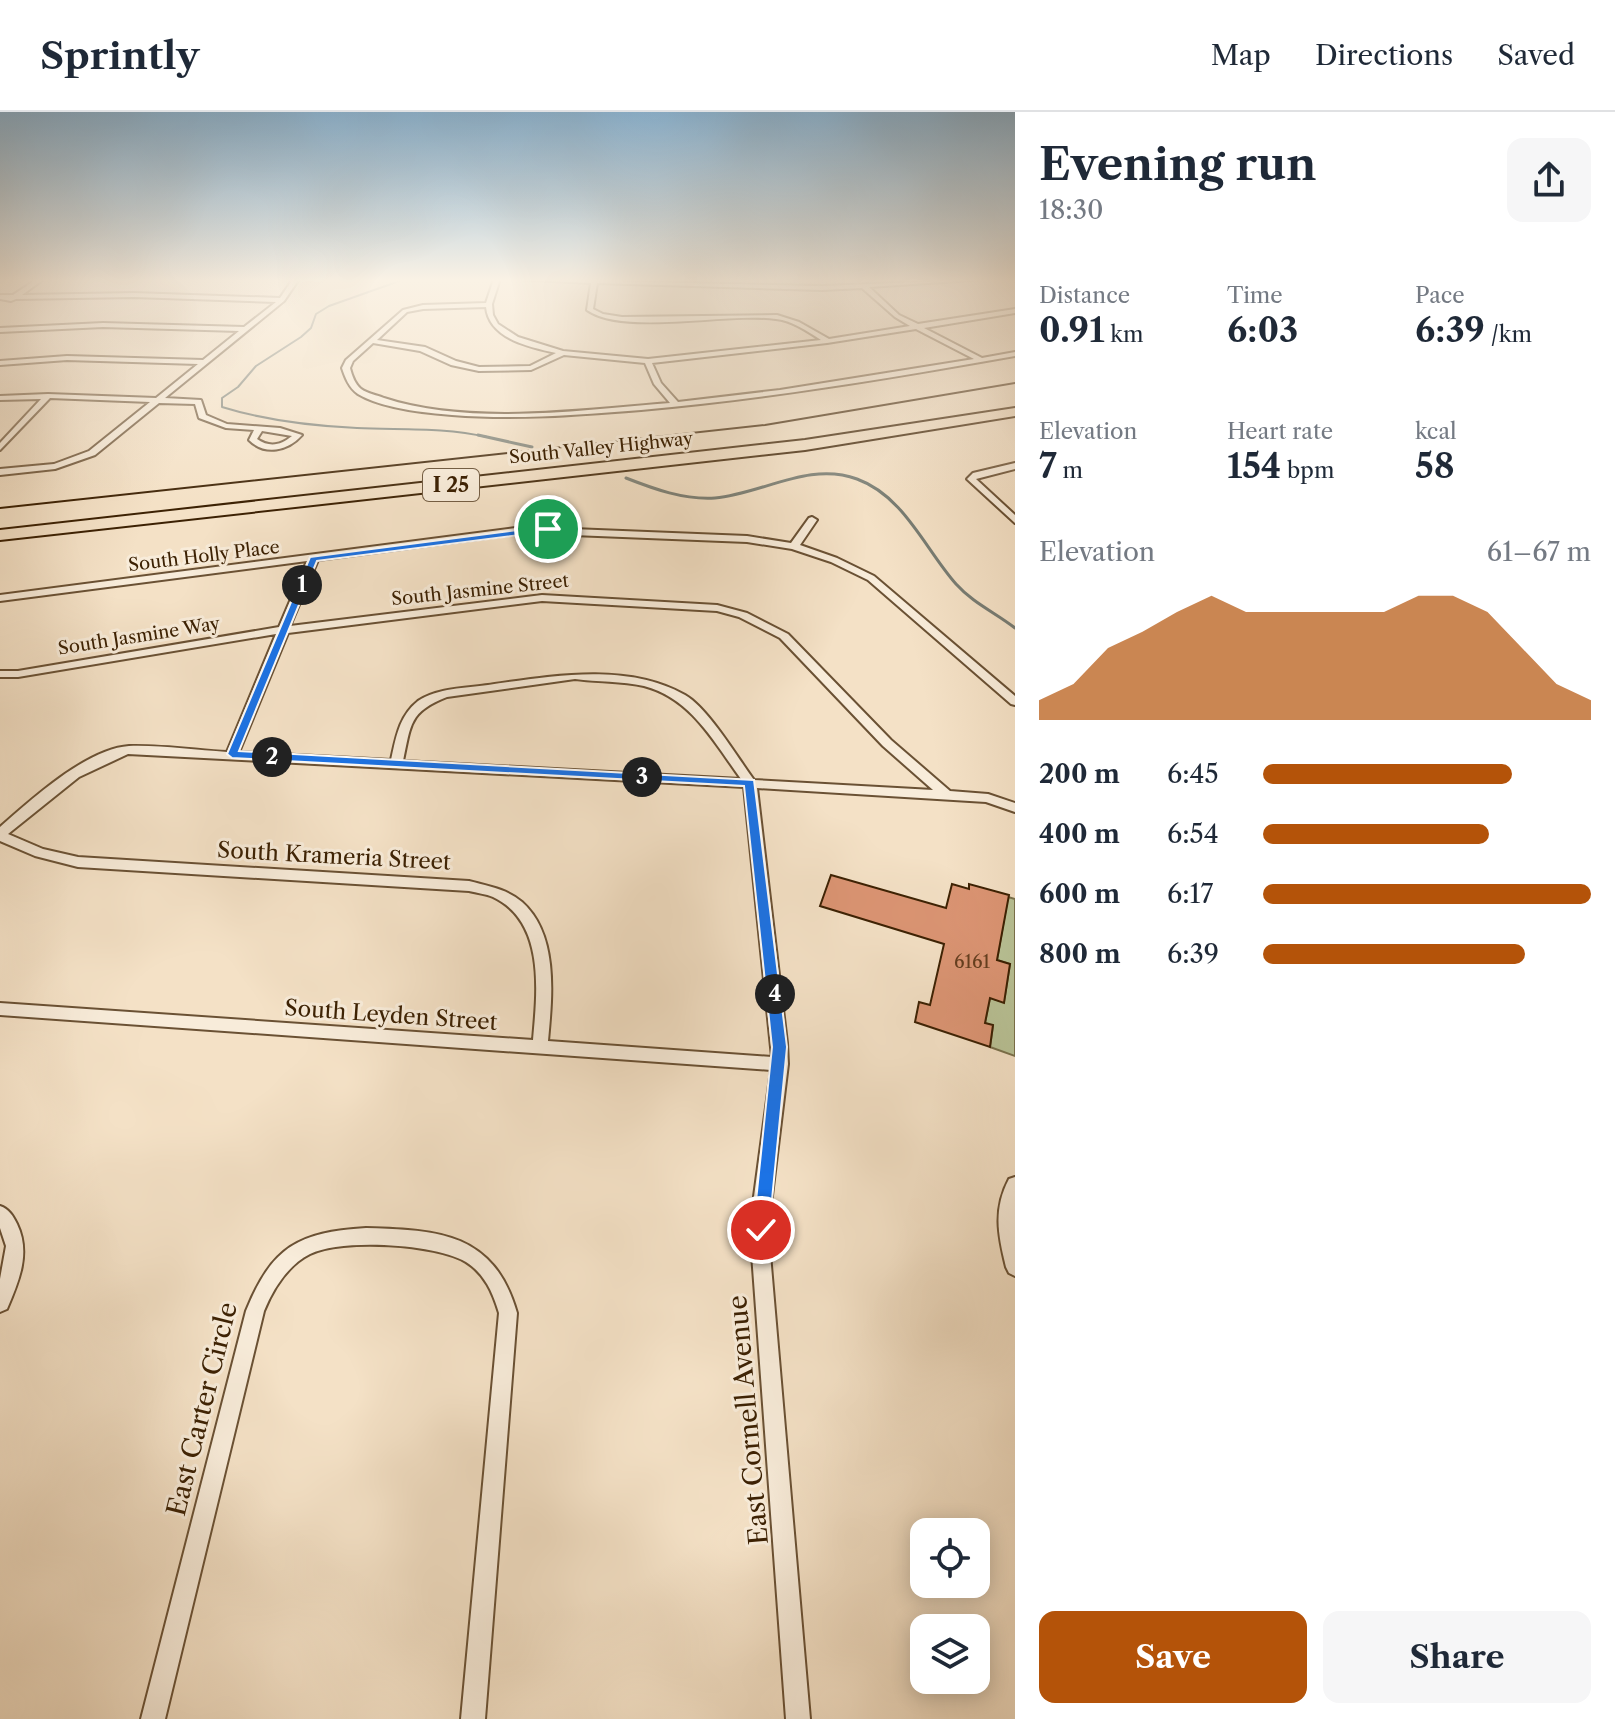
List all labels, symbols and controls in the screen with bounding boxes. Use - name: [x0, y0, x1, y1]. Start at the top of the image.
- text: Sprintly: [40, 32, 199, 79]
- text: Map: [1211, 38, 1271, 72]
- text: Directions: [1315, 38, 1453, 72]
- text: Saved: [1497, 38, 1575, 72]
- text: Evening run: [1039, 137, 1316, 191]
- button: share: [1507, 138, 1591, 222]
- text: 18:30: [1039, 194, 1103, 226]
- text: Distance: [1039, 282, 1130, 309]
- text: Time: [1227, 282, 1283, 309]
- text: Pace: [1415, 282, 1465, 309]
- text: 0.91: [1039, 309, 1104, 351]
- text: 6:03: [1227, 309, 1298, 351]
- text: 6:39: [1415, 309, 1485, 351]
- text: km: [1104, 321, 1144, 348]
- text: /km: [1485, 321, 1532, 348]
- text: Elevation: [1039, 418, 1137, 445]
- text: Heart rate: [1227, 418, 1333, 445]
- text: kcal: [1415, 418, 1457, 445]
- street label: South Valley Highway: [508, 427, 695, 469]
- text: 7: [1039, 445, 1057, 487]
- text: 154: [1227, 445, 1281, 487]
- text: 58: [1415, 445, 1455, 487]
- text: m: [1057, 457, 1083, 484]
- text: bpm: [1281, 457, 1334, 484]
- road number: I 25: [423, 469, 479, 501]
- pin: [514, 495, 582, 563]
- icon: arrive: [526, 507, 570, 551]
- street label: South Holly Place: [127, 536, 281, 576]
- text: Elevation: [1039, 536, 1155, 568]
- text: 61–67 m: [1487, 536, 1591, 568]
- pin: 1: [282, 565, 322, 605]
- street label: South Jasmine Street: [390, 570, 570, 610]
- text: 1: [297, 571, 307, 598]
- street label: South Jasmine Way: [56, 612, 223, 660]
- pin: 2: [252, 737, 292, 777]
- text: 2: [266, 743, 279, 770]
- pin: 3: [622, 757, 662, 797]
- text: 200 m: [1039, 758, 1120, 790]
- text: 6:45: [1167, 758, 1219, 790]
- text: 3: [636, 763, 648, 790]
- text: 400 m: [1039, 818, 1120, 850]
- text: 6:54: [1167, 818, 1219, 850]
- street label: South Krameria Street: [217, 836, 452, 876]
- text: 600 m: [1039, 878, 1120, 910]
- text: 6:17: [1167, 878, 1213, 910]
- text: 800 m: [1039, 938, 1121, 970]
- text: 6:39: [1167, 938, 1219, 970]
- house number: 6161: [954, 951, 991, 973]
- pin: 4: [755, 974, 795, 1014]
- text: 4: [768, 980, 782, 1007]
- street label: South Leyden Street: [284, 994, 499, 1036]
- pin: [727, 1196, 795, 1264]
- icon: check: [739, 1208, 783, 1252]
- street label: East Cornell Avenue: [721, 1294, 775, 1546]
- street label: East Carter Circle: [160, 1299, 244, 1519]
- map controls: [910, 1518, 990, 1694]
- button: locate: [910, 1518, 990, 1598]
- button: Save: [1039, 1611, 1307, 1703]
- button: Share: [1323, 1611, 1591, 1703]
- button: layers: [910, 1614, 990, 1694]

